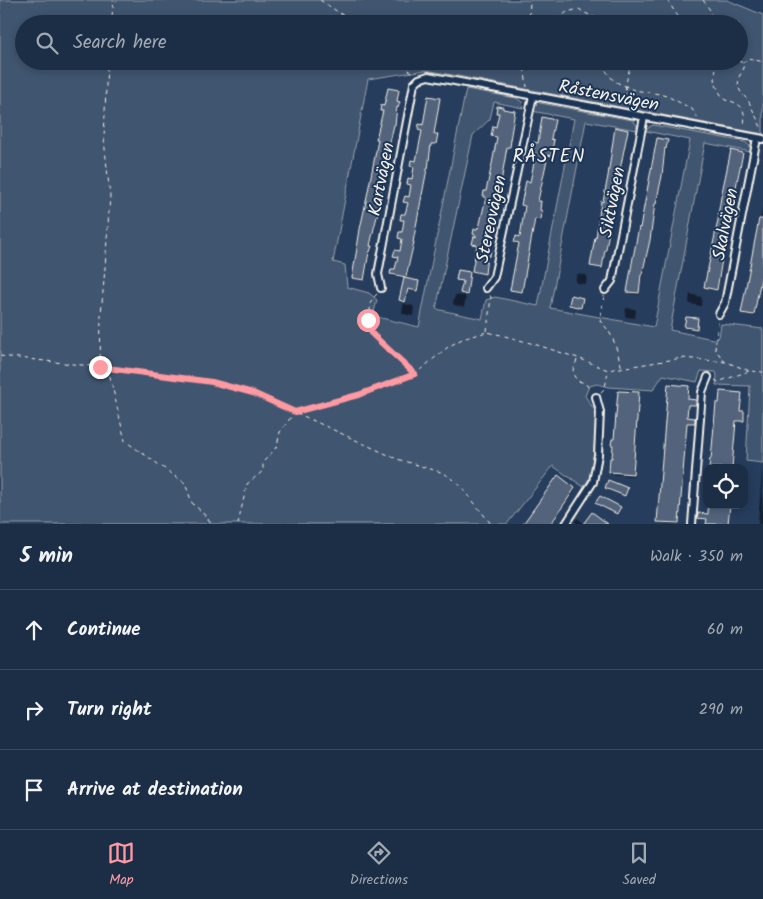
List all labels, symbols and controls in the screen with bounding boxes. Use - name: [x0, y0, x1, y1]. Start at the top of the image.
- search box: [15, 15, 748, 70]
- text: Search here: [73, 28, 167, 58]
- icon: search: [33, 29, 61, 57]
- street label: Råstensvägen: [556, 73, 661, 120]
- street label: Kartvägen: [361, 140, 404, 219]
- district label: RÅSTEN: [513, 142, 585, 172]
- street label: Siktvägen: [592, 164, 635, 240]
- street label: Stereovägen: [469, 173, 516, 266]
- street label: Skalvägen: [705, 186, 748, 263]
- route start: [357, 309, 380, 332]
- route end: [89, 356, 112, 379]
- map controls: [703, 464, 748, 509]
- button: locate: [703, 464, 748, 509]
- text: 5 min: [20, 540, 73, 573]
- text: Walk · 350 m: [650, 544, 743, 569]
- text: Continue: [67, 615, 140, 645]
- icon: ahead: [20, 616, 48, 644]
- text: 60 m: [707, 617, 743, 642]
- text: Turn right: [67, 695, 152, 725]
- icon: right: [20, 696, 48, 724]
- text: 290 m: [699, 697, 743, 722]
- text: Arrive at destination: [67, 775, 243, 805]
- icon: arrive: [20, 776, 48, 804]
- tab: Map: [107, 839, 135, 891]
- tab: Directions: [350, 839, 408, 891]
- tab: Saved: [622, 839, 656, 891]

